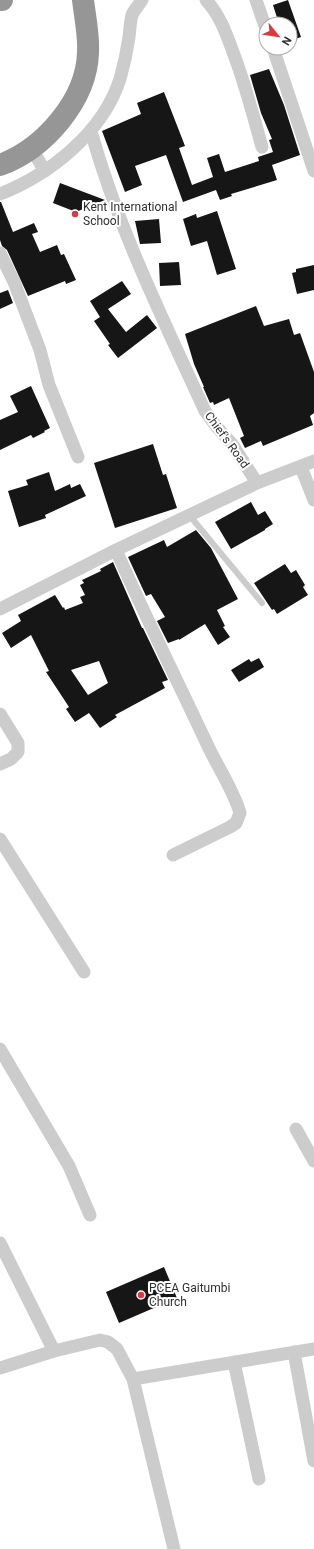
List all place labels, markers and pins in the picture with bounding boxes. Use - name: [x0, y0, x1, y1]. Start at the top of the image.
- place label: Kent International School: [83, 200, 177, 228]
- marker: Kent International School: [70, 209, 80, 219]
- place label: PCEA Gaitumbi Church: [149, 1281, 230, 1309]
- marker: PCEA Gaitumbi Church: [136, 1290, 146, 1300]

